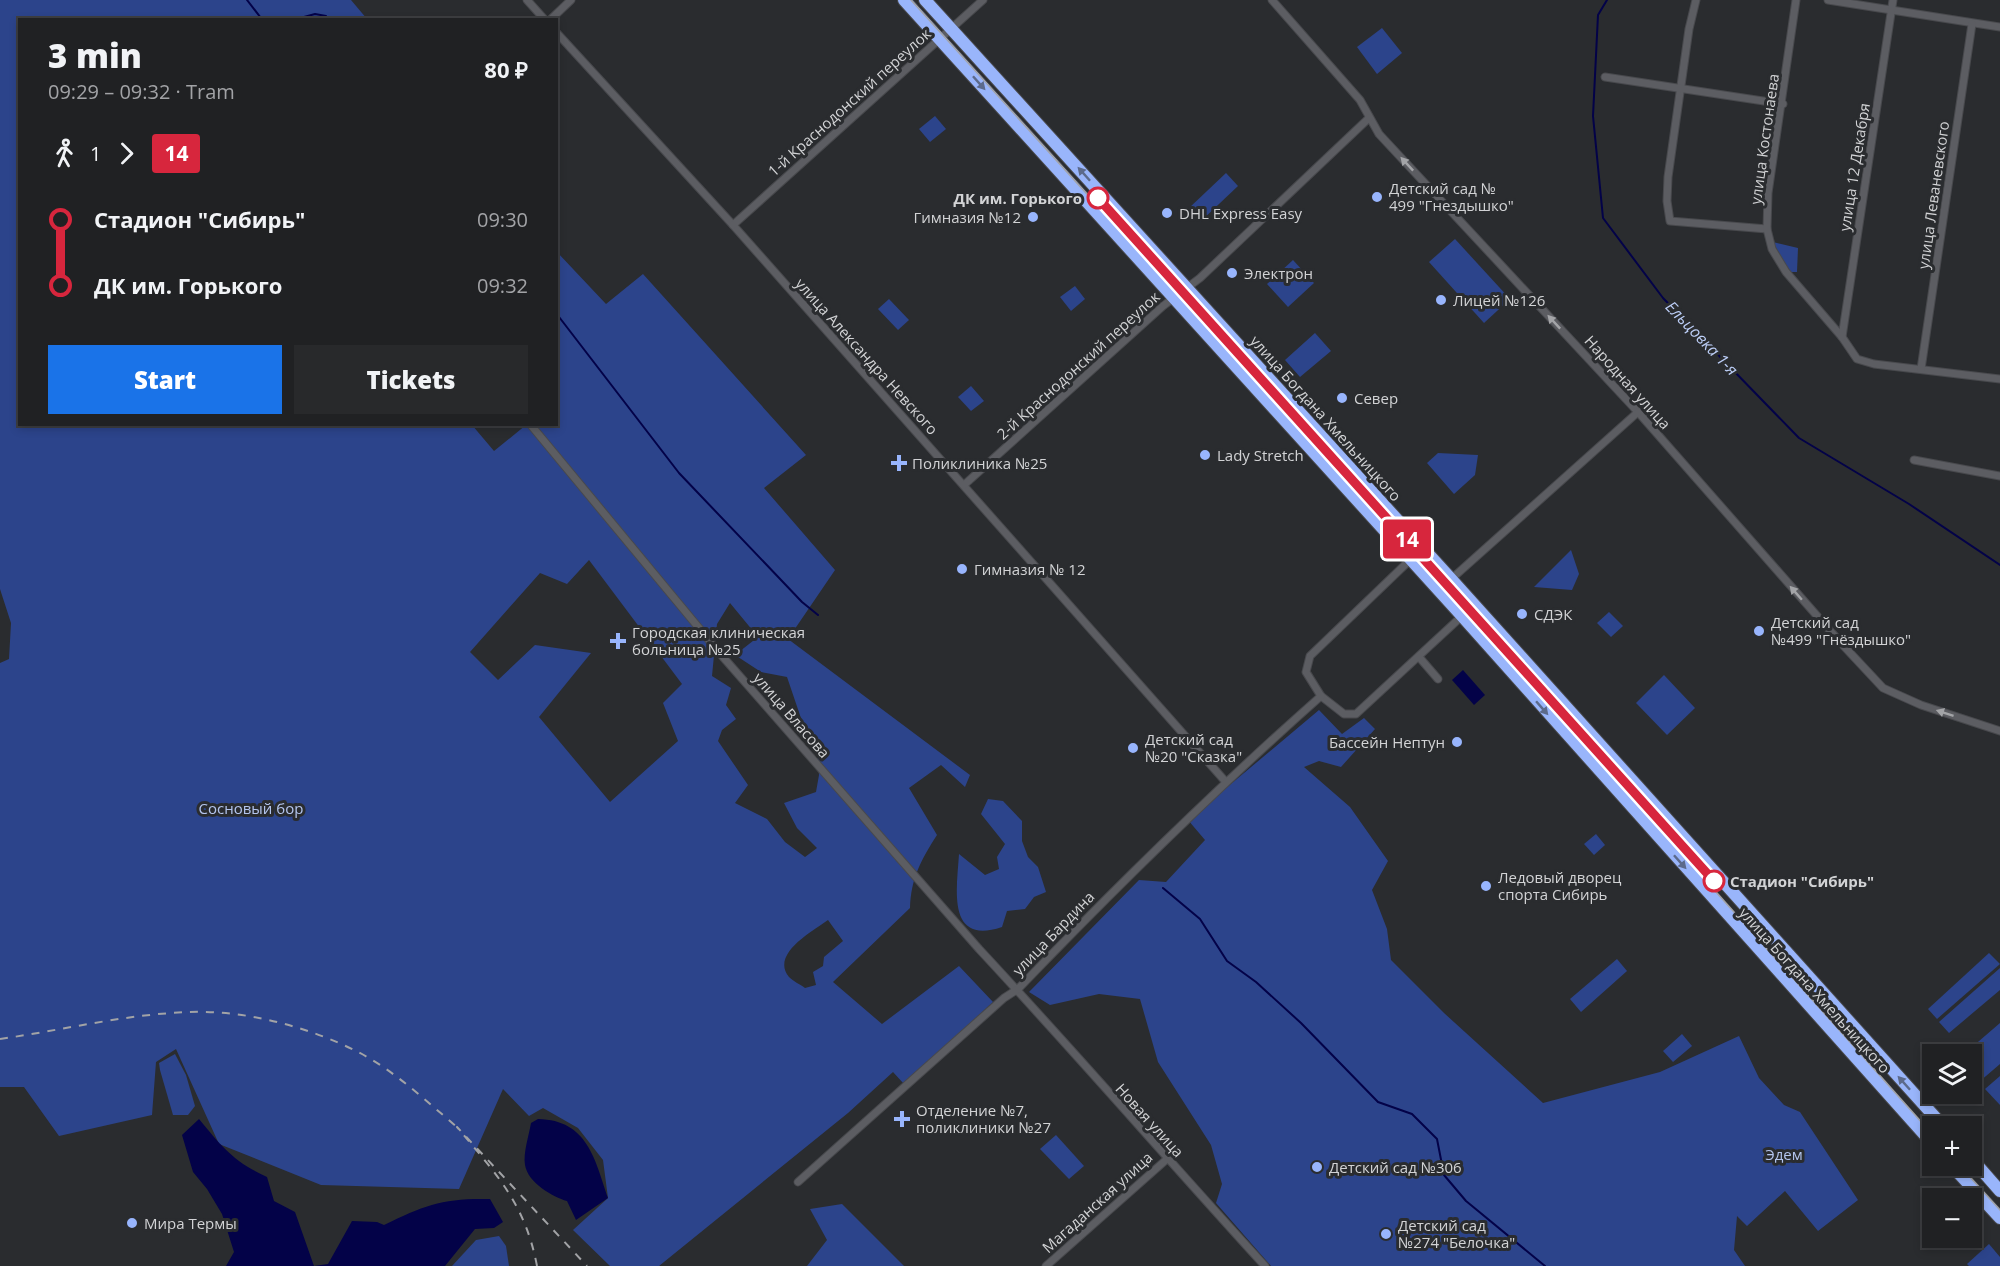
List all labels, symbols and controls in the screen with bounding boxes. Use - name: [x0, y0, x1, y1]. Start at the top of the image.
- street label: 1-й Краснодонский переулок: [763, 23, 935, 181]
- text: 3 min: [48, 33, 142, 78]
- text: 80 ₽: [484, 54, 528, 84]
- street label: улица Костонаева: [1745, 72, 1783, 206]
- one-way arrow: [972, 75, 985, 90]
- text: 09:29 – 09:32 · Tram: [48, 78, 235, 105]
- street label: улица 12 Декабря: [1834, 101, 1874, 233]
- street label: улица Леваневского: [1913, 120, 1953, 270]
- icon: walk: [48, 137, 81, 170]
- icon: forward: [110, 137, 143, 170]
- text: 14: [164, 139, 188, 167]
- text: 1: [90, 140, 101, 167]
- one-way arrow: [1401, 157, 1414, 172]
- one-way arrow: [1078, 167, 1091, 182]
- place label: Детский сад № 499 "Гнездышко": [1389, 178, 1514, 215]
- marker: ДК им. Горького: [1087, 187, 1109, 209]
- place label: ДК им. Горького: [953, 188, 1082, 208]
- marker: Детский сад № 499 "Гнездышко": [1370, 190, 1384, 204]
- place label: DHL Express Easy: [1179, 203, 1303, 223]
- text: Стадион "Сибирь": [94, 204, 305, 234]
- text: 09:30: [477, 206, 528, 233]
- marker: DHL Express Easy: [1160, 206, 1174, 220]
- place label: Гимназия №12: [913, 207, 1021, 227]
- marker: Гимназия №12: [1026, 210, 1040, 224]
- place label: Электрон: [1244, 263, 1313, 283]
- marker: Электрон: [1225, 266, 1239, 280]
- text: ДК им. Горького: [94, 270, 282, 300]
- text: 09:32: [477, 272, 528, 299]
- street label: улица Александра Невского: [791, 273, 943, 439]
- street label: 2-й Краснодонский переулок: [992, 286, 1164, 444]
- place label: Лицей №126: [1453, 290, 1545, 310]
- marker: Лицей №126: [1434, 293, 1448, 307]
- water label: Ельцовка 1-я: [1661, 296, 1743, 380]
- one-way arrow: [1547, 315, 1561, 330]
- street label: улица Богдана Хмельницкого: [1246, 331, 1406, 505]
- street label: Народная улица: [1581, 331, 1675, 433]
- button: Start: [48, 345, 282, 414]
- button: Tickets: [294, 345, 528, 414]
- place label: Север: [1354, 388, 1398, 408]
- marker: Север: [1335, 391, 1349, 405]
- place label: Lady Stretch: [1217, 445, 1304, 465]
- marker: Lady Stretch: [1198, 448, 1212, 462]
- place label: Поликлиника №25: [912, 453, 1047, 473]
- marker: Поликлиника №25: [890, 454, 908, 472]
- line badge: 14: [1380, 520, 1434, 558]
- text: 14: [1395, 525, 1419, 553]
- place label: Гимназия № 12: [974, 559, 1085, 579]
- marker: Гимназия № 12: [955, 562, 969, 576]
- one-way arrow: [1790, 585, 1803, 601]
- place label: СДЭК: [1534, 604, 1573, 624]
- marker: СДЭК: [1515, 607, 1529, 621]
- place label: Детский сад №499 "Гнёздышко": [1771, 612, 1911, 649]
- place label: Городская клиническая больница №25: [632, 622, 805, 659]
- marker: Детский сад №499 "Гнёздышко": [1752, 624, 1766, 638]
- marker: Городская клиническая больница №25: [609, 632, 627, 650]
- street label: улица Власова: [749, 668, 835, 762]
- one-way arrow: [1535, 700, 1548, 715]
- one-way arrow: [1935, 708, 1953, 717]
- place label: Детский сад №20 "Сказка": [1145, 729, 1242, 766]
- place label: Бассейн Нептун: [1329, 732, 1445, 752]
- marker: Бассейн Нептун: [1450, 735, 1464, 749]
- marker: Детский сад №20 "Сказка": [1126, 741, 1140, 755]
- park label: Сосновый бор: [199, 798, 303, 818]
- one-way arrow: [1673, 854, 1686, 869]
- place label: Ледовый дворец спорта Сибирь: [1498, 867, 1622, 904]
- marker: Стадион "Сибирь": [1703, 870, 1725, 892]
- place label: Стадион "Сибирь": [1730, 871, 1874, 891]
- marker: Ледовый дворец спорта Сибирь: [1479, 879, 1493, 893]
- street label: улица Бардина: [1008, 887, 1098, 979]
- street label: улица Богдана Хмельницкого: [1735, 903, 1895, 1077]
- map controls: [1922, 1044, 1982, 1248]
- button: layers: [1922, 1044, 1982, 1104]
- one-way arrow: [1898, 1076, 1911, 1091]
- street label: Новая улица: [1112, 1079, 1188, 1161]
- place label: Отделение №7, поликлиники №27: [916, 1100, 1051, 1137]
- marker: Отделение №7, поликлиники №27: [893, 1110, 911, 1128]
- button: +: [1922, 1116, 1982, 1176]
- park label: Эдем: [1765, 1144, 1803, 1164]
- street label: Магаданская улица: [1038, 1147, 1156, 1257]
- place label: Детский сад №306: [1329, 1157, 1462, 1177]
- marker: Детский сад №306: [1310, 1160, 1324, 1174]
- button: −: [1922, 1188, 1982, 1248]
- place label: Мира Термы: [144, 1213, 237, 1233]
- place label: Детский сад №274 "Белочка": [1398, 1215, 1515, 1252]
- marker: Мира Термы: [125, 1216, 139, 1230]
- marker: Детский сад №274 "Белочка": [1379, 1227, 1393, 1241]

